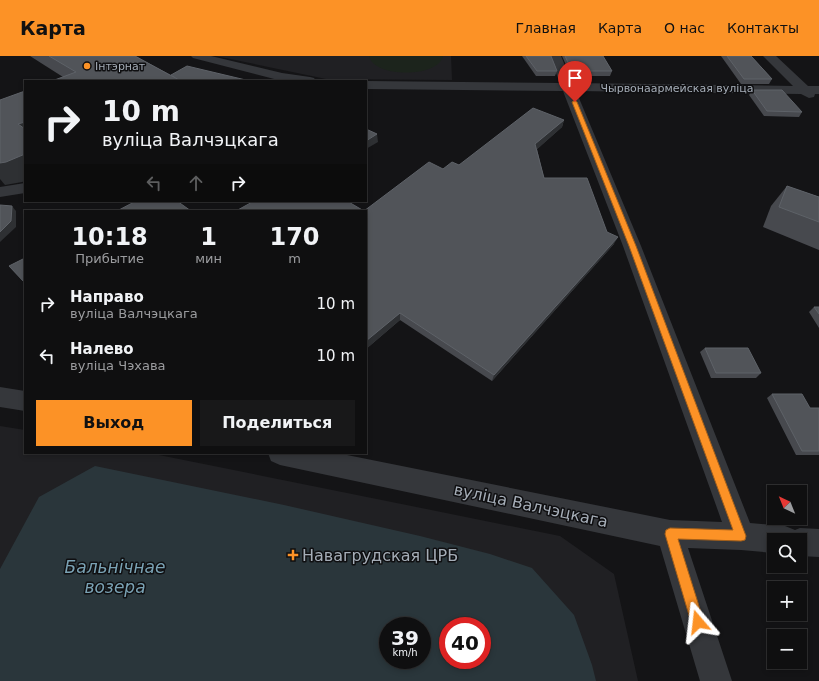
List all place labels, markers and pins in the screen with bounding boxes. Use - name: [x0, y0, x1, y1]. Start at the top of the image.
- place label: Інтэрнат: [95, 60, 146, 73]
- marker: Інтэрнат: [82, 61, 92, 71]
- pin: [558, 61, 592, 102]
- place label: Навагрудская ЦРБ: [302, 546, 458, 565]
- marker: Навагрудская ЦРБ: [287, 549, 299, 561]

